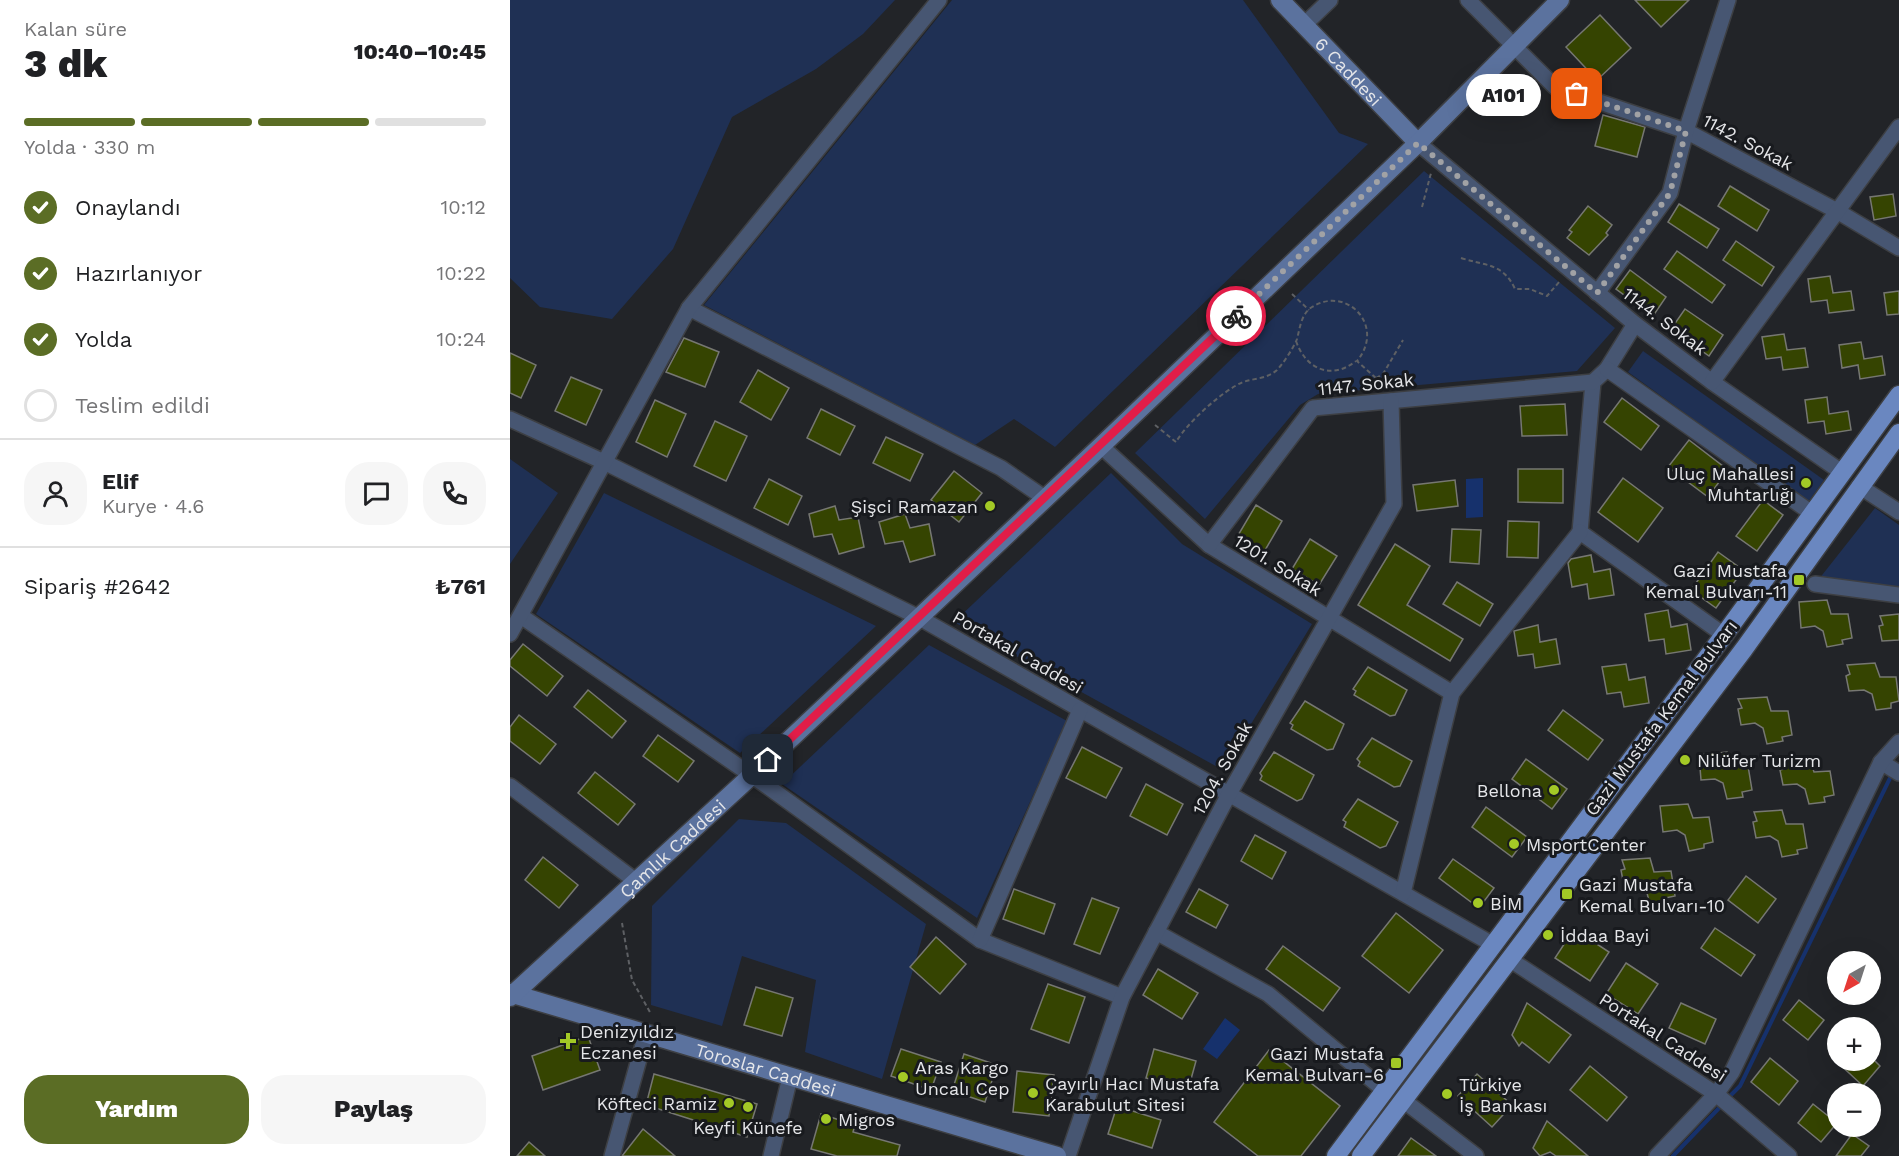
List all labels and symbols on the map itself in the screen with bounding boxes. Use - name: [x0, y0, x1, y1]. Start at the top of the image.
- street label: 6 Caddesi: [1311, 33, 1386, 110]
- pin: [1551, 68, 1602, 119]
- callout: A101: [1466, 73, 1541, 115]
- street label: 1142. Sokak: [1699, 109, 1797, 175]
- street label: 1144. Sokak: [1619, 283, 1711, 359]
- courier: [1206, 286, 1266, 346]
- street label: 1147. Sokak: [1317, 369, 1415, 399]
- place label: Uluç Mahallesi Muhtarlığı: [1666, 463, 1794, 505]
- marker: Uluç Mahallesi Muhtarlığı: [1799, 476, 1813, 490]
- place label: Şişci Ramazan: [851, 496, 978, 517]
- marker: Şişci Ramazan: [983, 499, 997, 513]
- street label: 1201. Sokak: [1230, 530, 1326, 600]
- place label: Gazi Mustafa Kemal Bulvarı-11: [1645, 560, 1787, 602]
- marker: Gazi Mustafa Kemal Bulvarı-11: [1792, 573, 1806, 587]
- street label: Portakal Caddesi: [949, 606, 1087, 698]
- street label: Gazi Mustafa Kemal Bulvarı: [1581, 616, 1741, 820]
- street label: 1204. Sokak: [1188, 718, 1256, 818]
- pin: [742, 734, 793, 785]
- place label: Nilüfer Turizm: [1697, 750, 1821, 771]
- marker: Nilüfer Turizm: [1678, 753, 1692, 767]
- place label: Bellona: [1477, 780, 1542, 801]
- marker: Bellona: [1547, 783, 1561, 797]
- street label: Çamlık Caddesi: [615, 795, 729, 902]
- place label: MsportCenter: [1526, 834, 1646, 855]
- marker: MsportCenter: [1507, 837, 1521, 851]
- place label: Gazi Mustafa Kemal Bulvarı-10: [1579, 874, 1725, 916]
- marker: Gazi Mustafa Kemal Bulvarı-10: [1560, 887, 1574, 901]
- place label: BİM: [1490, 893, 1522, 914]
- marker: BİM: [1471, 896, 1485, 910]
- place label: İddaa Bayi: [1560, 925, 1649, 946]
- marker: İddaa Bayi: [1541, 928, 1555, 942]
- north arrow: [1827, 951, 1881, 1005]
- street label: Portakal Caddesi: [1596, 988, 1730, 1086]
- place label: Denizyıldız Eczanesi: [580, 1021, 674, 1063]
- marker: Denizyıldız Eczanesi: [561, 1034, 575, 1048]
- street label: Toroslar Caddesi: [693, 1038, 839, 1100]
- place label: Gazi Mustafa Kemal Bulvarı-6: [1245, 1043, 1384, 1085]
- marker: Gazi Mustafa Kemal Bulvarı-6: [1389, 1056, 1403, 1070]
- place label: Aras Kargo Uncalı Cep: [915, 1057, 1010, 1099]
- marker: Aras Kargo Uncalı Cep: [896, 1070, 910, 1084]
- place label: Çayırlı Hacı Mustafa Karabulut Sitesi: [1045, 1073, 1219, 1115]
- place label: Türkiye İş Bankası: [1459, 1074, 1547, 1116]
- marker: Çayırlı Hacı Mustafa Karabulut Sitesi: [1026, 1086, 1040, 1100]
- marker: Türkiye İş Bankası: [1440, 1087, 1454, 1101]
- place label: Köfteci Ramiz: [596, 1093, 717, 1114]
- marker: Köfteci Ramiz: [722, 1096, 736, 1110]
- marker: Keyfi Künefe: [741, 1100, 755, 1114]
- place label: Migros: [838, 1109, 895, 1130]
- marker: Migros: [819, 1112, 833, 1126]
- place label: Keyfi Künefe: [693, 1117, 803, 1138]

